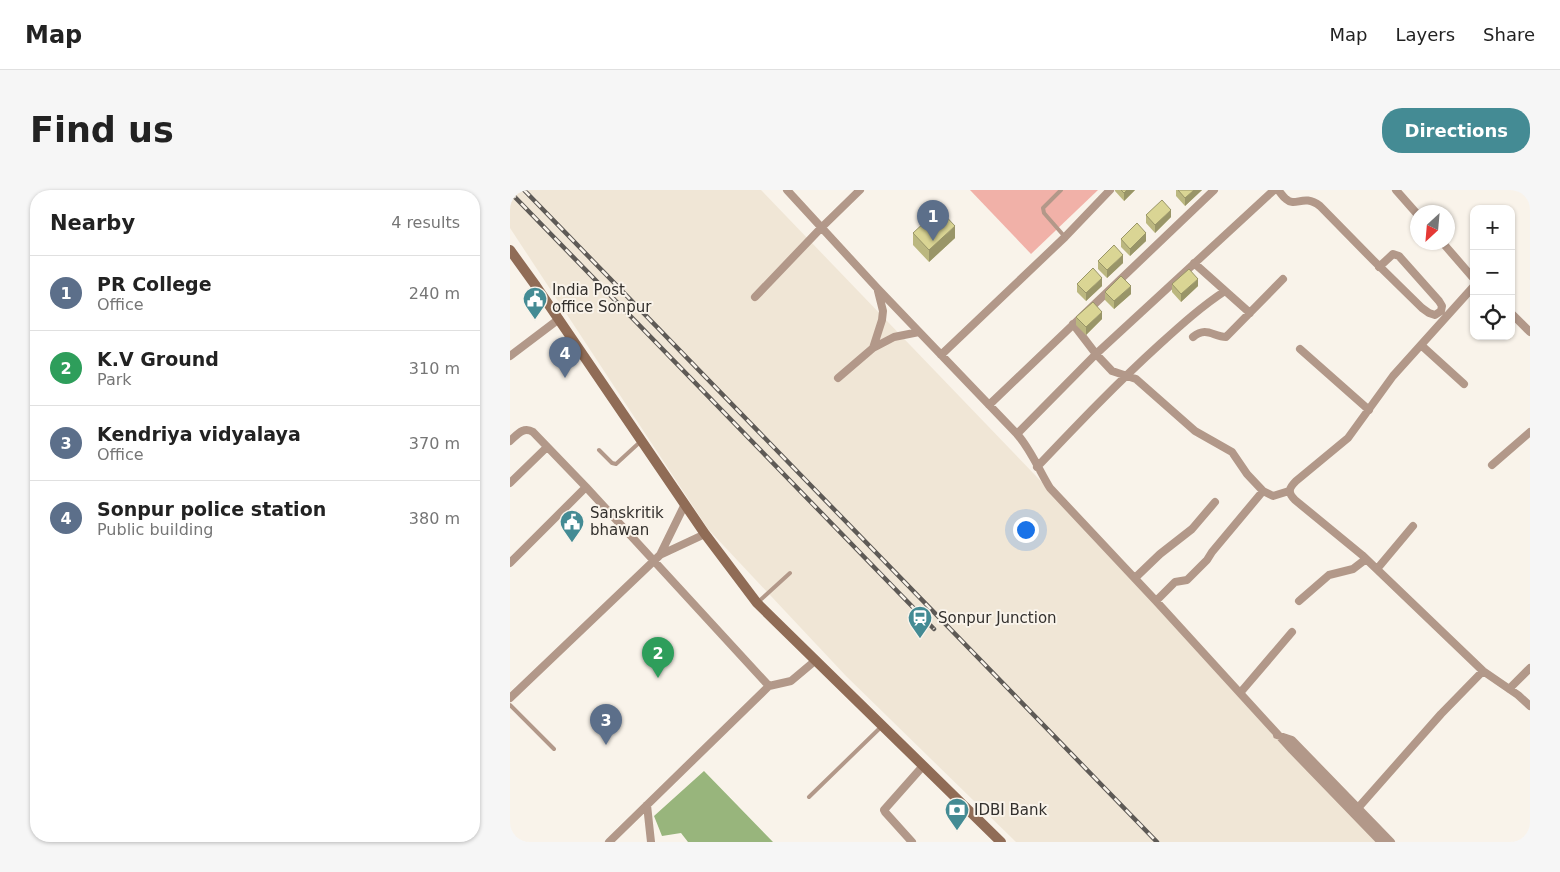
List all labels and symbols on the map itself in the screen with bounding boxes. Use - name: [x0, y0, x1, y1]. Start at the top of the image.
- pin: 1: [917, 200, 949, 241]
- north arrow: [1410, 205, 1455, 250]
- place label: India Post office Sonpur: [552, 281, 652, 316]
- public building icon: India Post office Sonpur: [522, 286, 548, 320]
- pin: 4: [549, 337, 581, 378]
- place label: Sanskritik bhawan: [590, 504, 664, 539]
- public building icon: Sanskritik bhawan: [559, 509, 585, 543]
- your location: [1013, 517, 1039, 543]
- station icon: Sonpur Junction: [907, 605, 933, 639]
- place label: Sonpur Junction: [938, 609, 1057, 627]
- pin: 2: [642, 637, 674, 678]
- pin: 3: [590, 704, 622, 745]
- bank icon: IDBI Bank: [944, 797, 970, 831]
- place label: IDBI Bank: [974, 801, 1047, 819]

